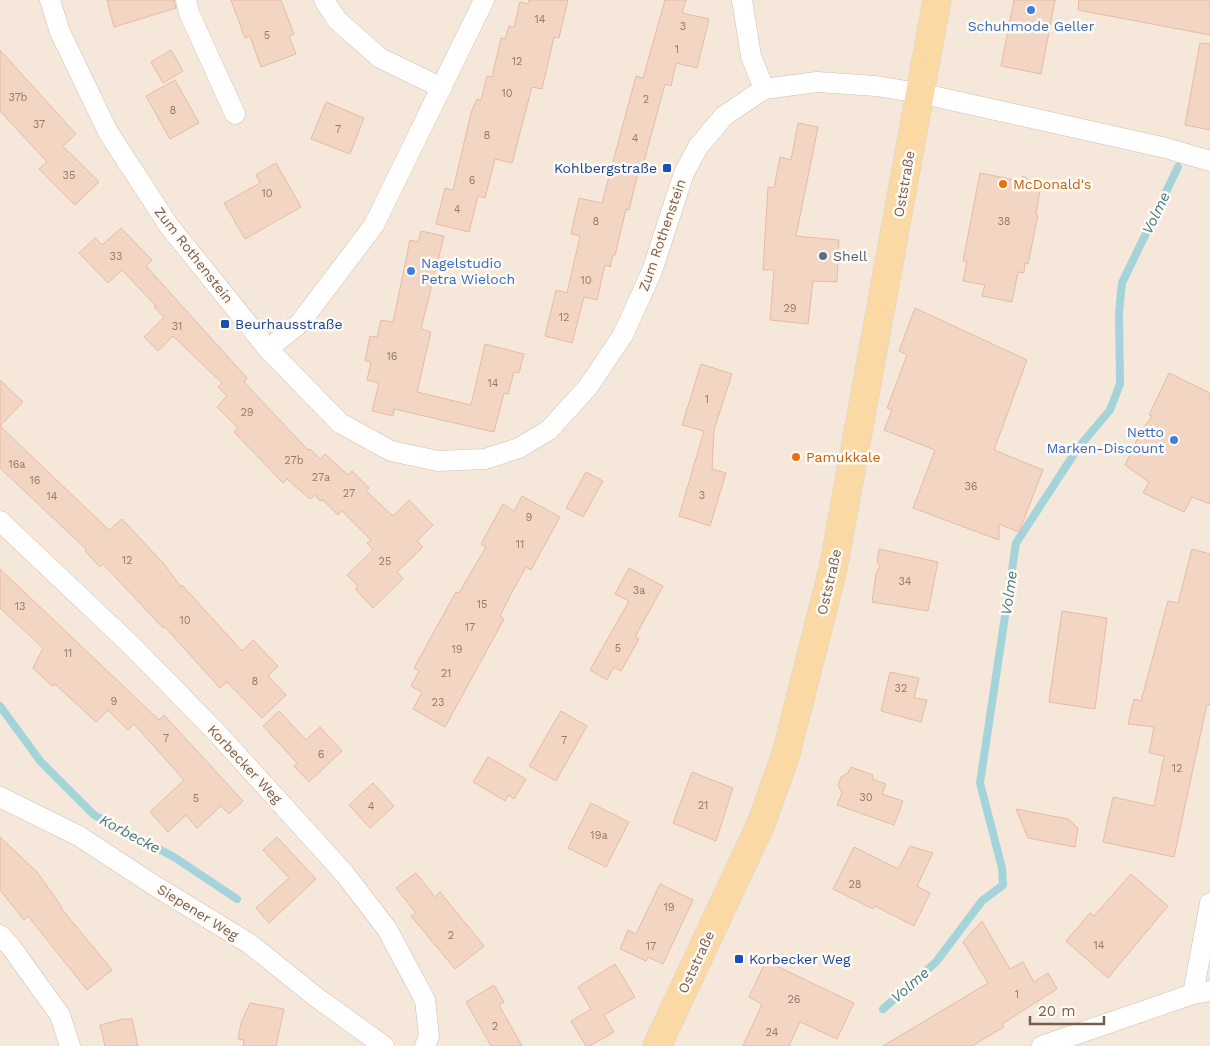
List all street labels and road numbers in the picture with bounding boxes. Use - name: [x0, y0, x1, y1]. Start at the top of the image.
- street label: Oststraße: [890, 150, 918, 218]
- street label: Zum Rothenstein: [635, 177, 689, 293]
- street label: Zum Rothenstein: [151, 204, 237, 306]
- street label: Oststraße: [814, 547, 844, 617]
- street label: Korbecker Weg: [205, 721, 286, 807]
- street label: Siepener Weg: [154, 881, 242, 944]
- street label: Oststraße: [675, 928, 717, 996]

